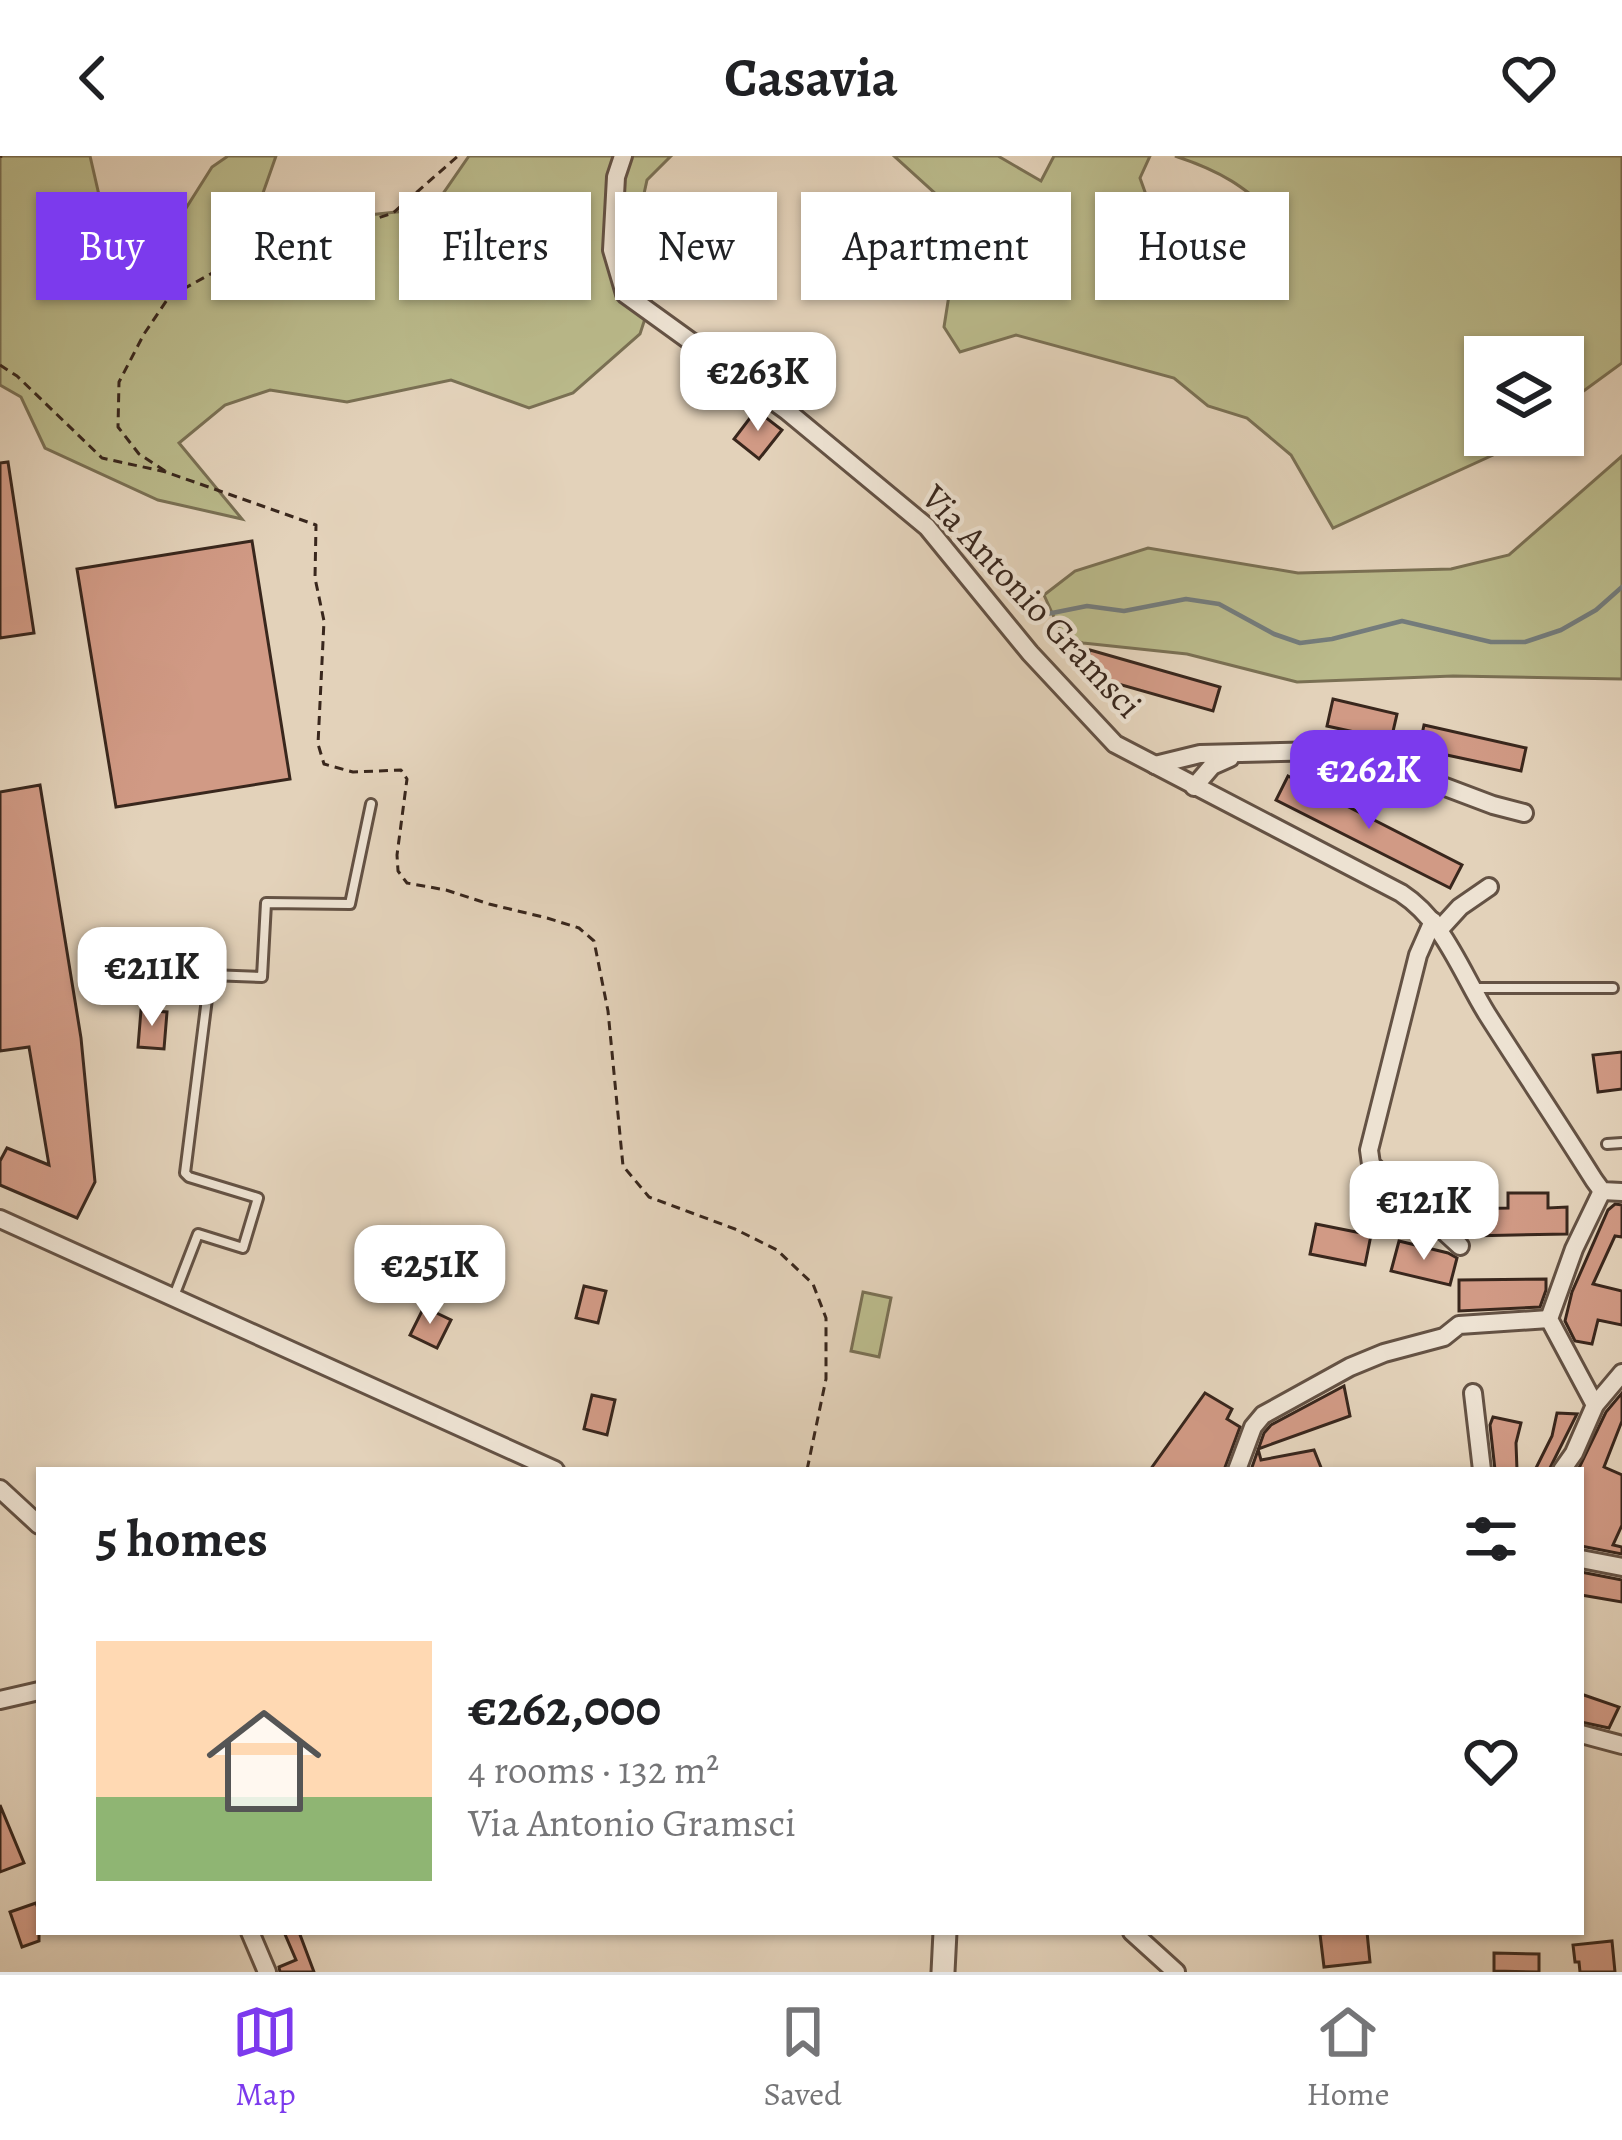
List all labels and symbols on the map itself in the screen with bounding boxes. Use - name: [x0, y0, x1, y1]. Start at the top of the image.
- pin: €263K: [674, 332, 842, 434]
- street label: Via Antonio Gramsci: [910, 473, 1153, 728]
- pin: €262K: [1285, 730, 1453, 832]
- pin: €211K: [68, 927, 236, 1029]
- pin: €121K: [1340, 1161, 1508, 1263]
- pin: €251K: [346, 1225, 514, 1327]

